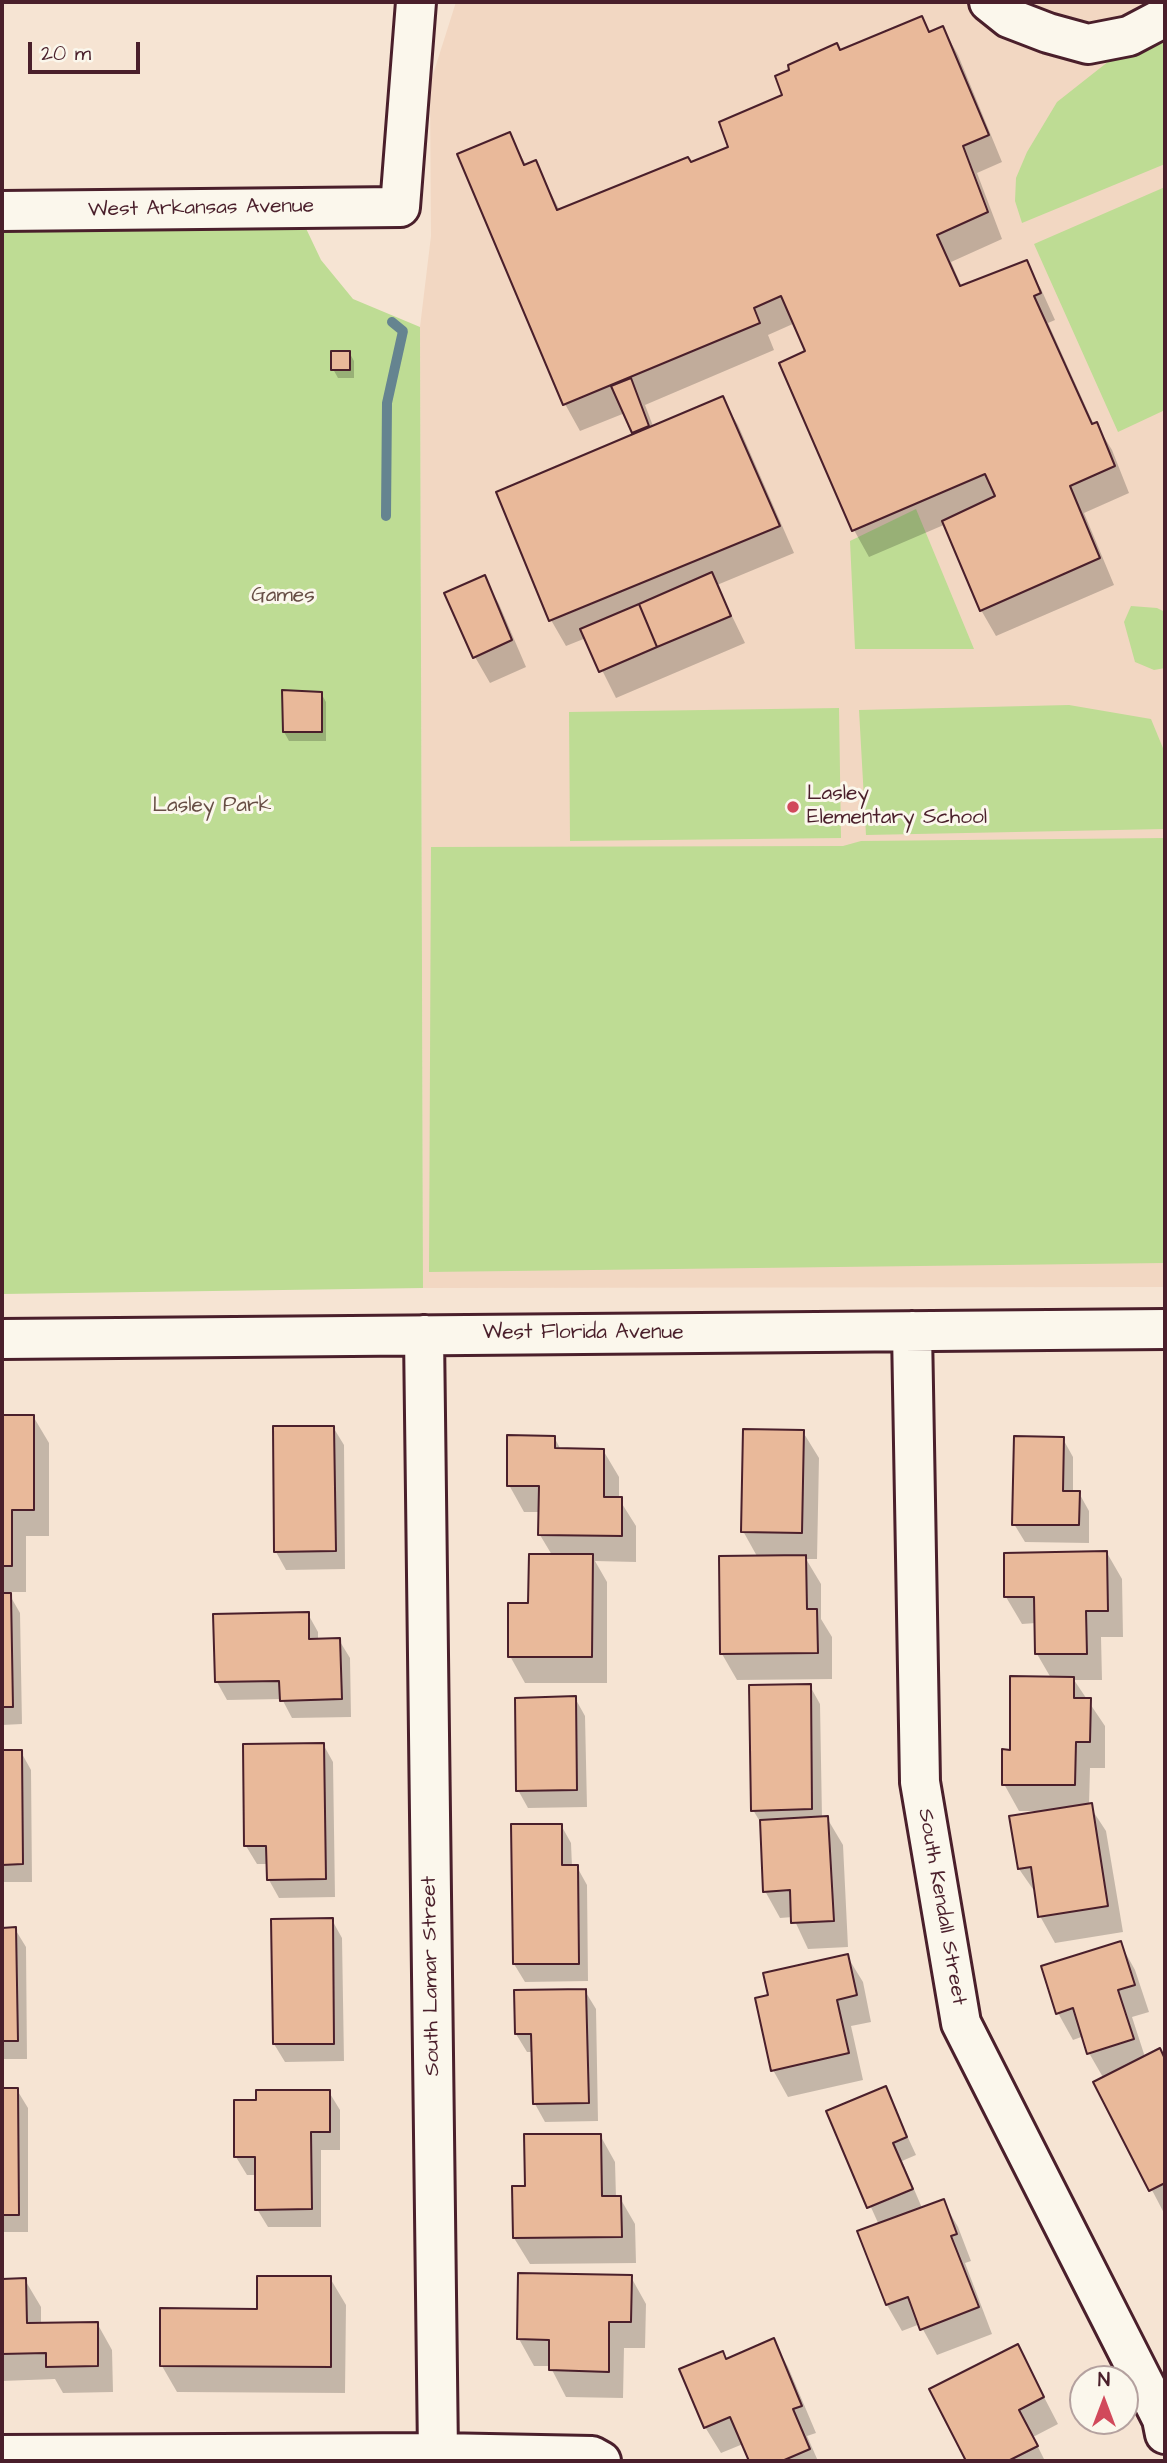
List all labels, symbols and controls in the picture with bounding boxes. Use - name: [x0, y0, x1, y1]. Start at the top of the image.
- scale bar: [32, 28, 144, 72]
- text: 20 m: [41, 39, 91, 68]
- street label: West Arkansas Avenue: [88, 194, 314, 224]
- park label: Games: [251, 584, 315, 610]
- place label: Lasley Elementary School: [807, 782, 987, 832]
- park label: Lasley Park: [153, 794, 271, 820]
- marker: Lasley Elementary School: [785, 799, 801, 815]
- street label: West Florida Avenue: [482, 1321, 684, 1347]
- street label: South Kendall Street: [911, 1807, 971, 2007]
- street label: South Lamar Street: [418, 1876, 446, 2076]
- north arrow: [1069, 2365, 1139, 2435]
- text: N: [1098, 2367, 1110, 2394]

